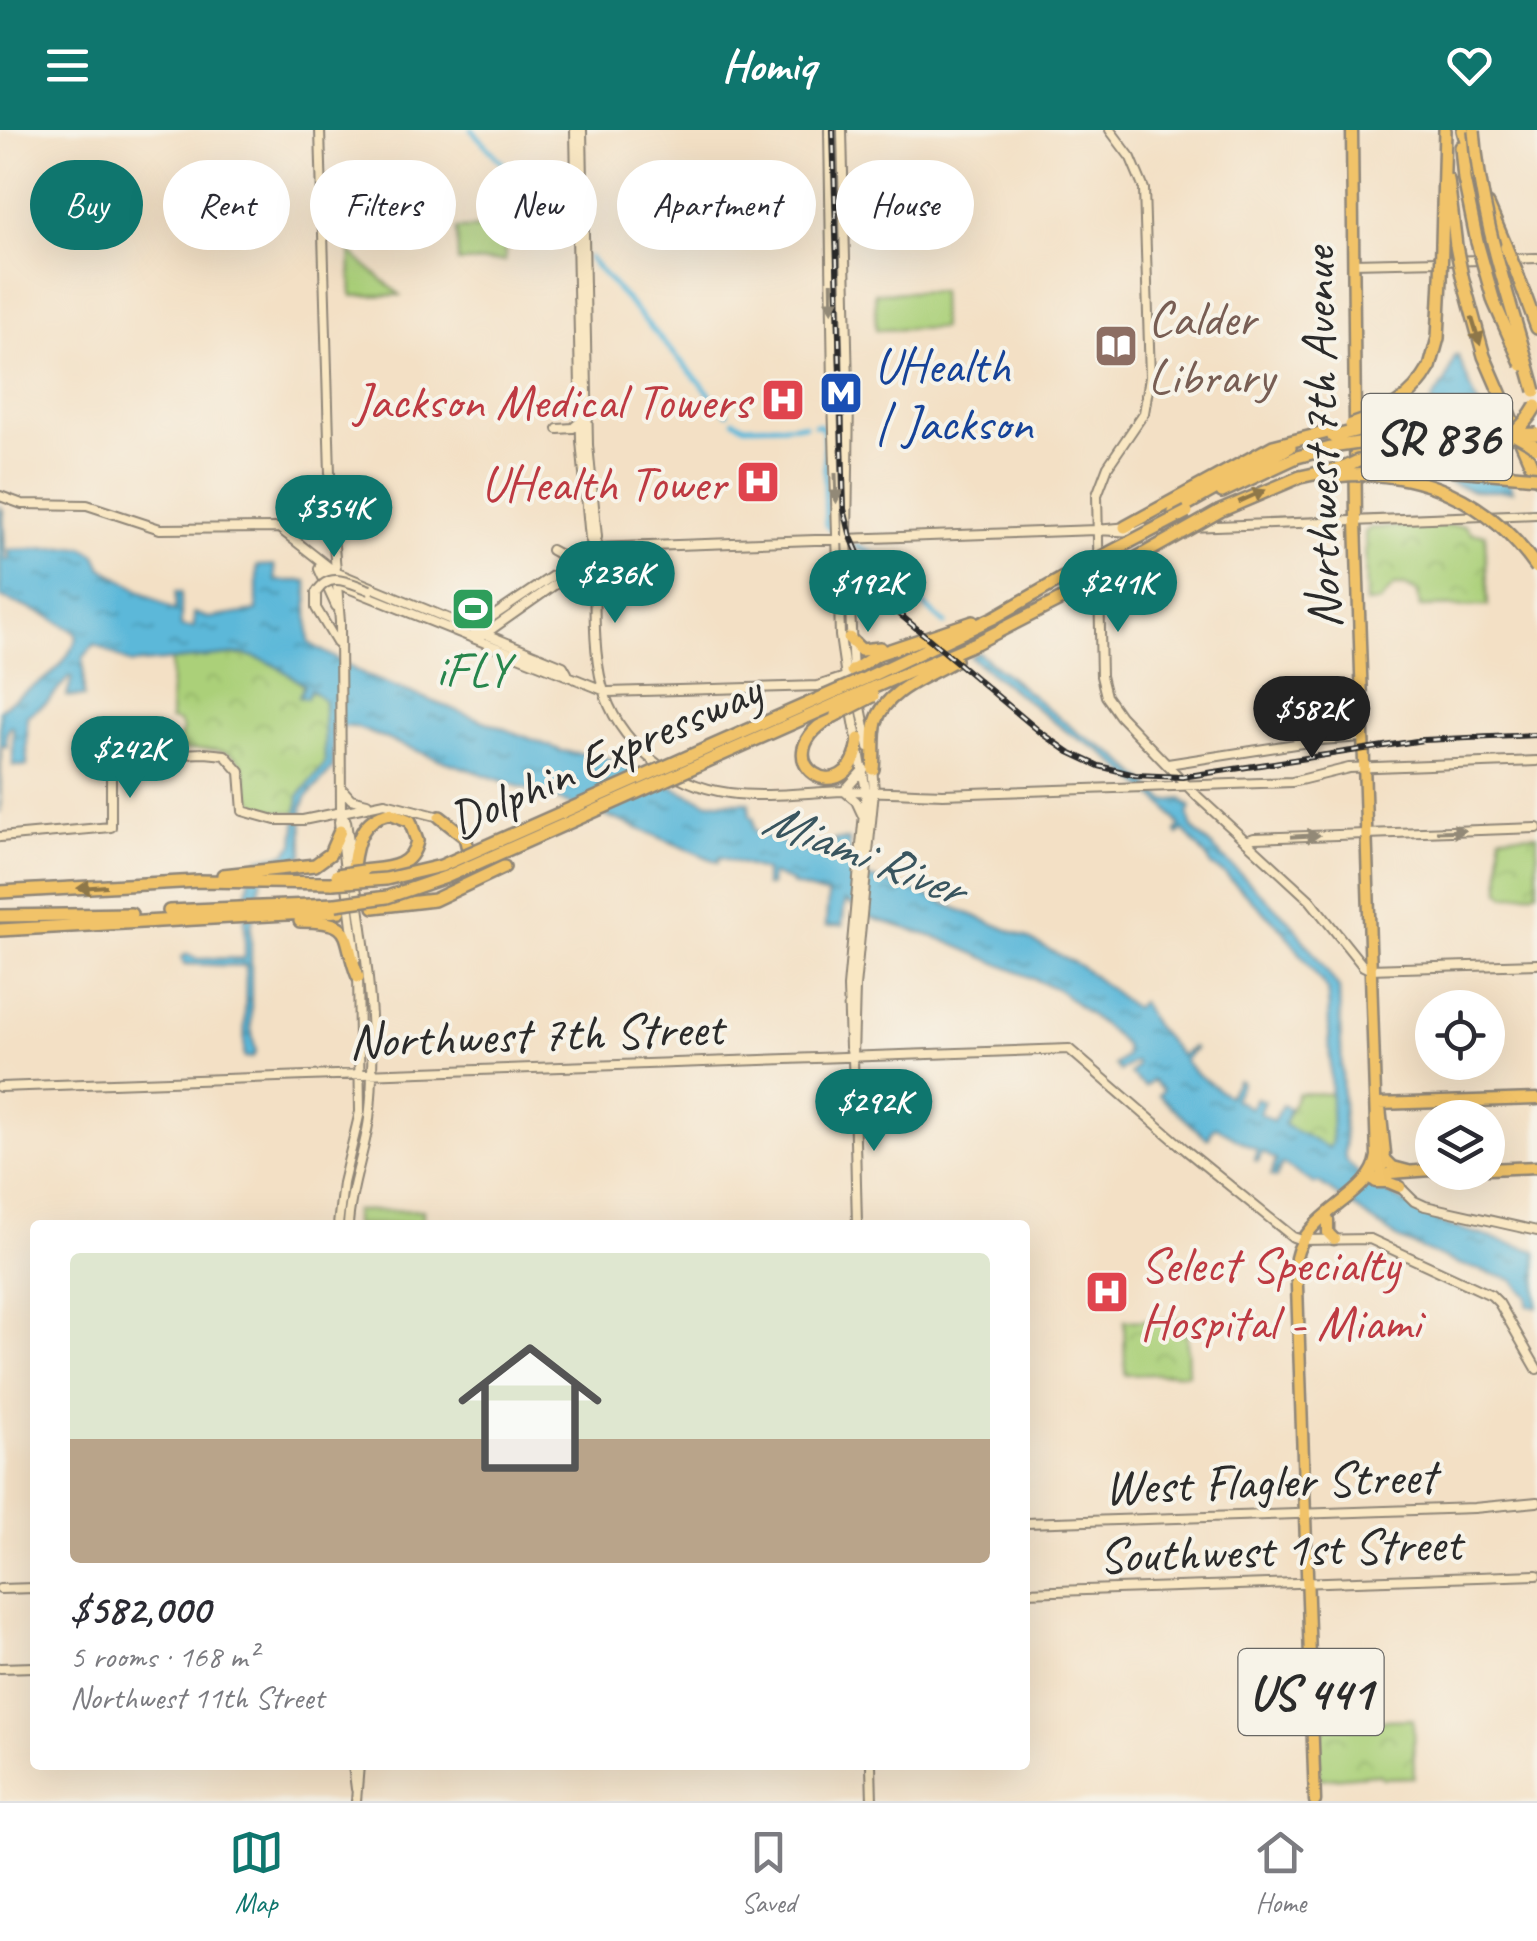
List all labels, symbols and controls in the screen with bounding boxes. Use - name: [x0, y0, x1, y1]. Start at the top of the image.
- text: Homiq: [722, 37, 815, 94]
- icon: menu: [40, 38, 95, 93]
- icon: heart: [1442, 38, 1497, 93]
- chip: Buy: [30, 160, 143, 250]
- chip: Rent: [163, 160, 290, 250]
- chip: Filters: [310, 160, 456, 250]
- chip: New: [476, 160, 597, 250]
- chip: Apartment: [617, 160, 816, 250]
- chip: House: [836, 160, 974, 250]
- street label: Northwest 7th Avenue: [1286, 244, 1355, 629]
- one-way arrow: [824, 282, 840, 314]
- place label: Calder Library: [1148, 287, 1278, 408]
- one-way arrow: [1469, 316, 1484, 347]
- library icon: Calder Library: [1093, 323, 1139, 369]
- place label: UHealth | Jackson: [874, 334, 1034, 455]
- place label: Jackson Medical Towers: [352, 370, 755, 433]
- metro station icon: UHealth | Jackson: [818, 370, 864, 416]
- hospital icon: Jackson Medical Towers: [760, 377, 806, 423]
- road number: SR 836: [1362, 394, 1512, 480]
- place label: UHealth Tower: [481, 452, 729, 515]
- hospital icon: UHealth Tower: [735, 459, 781, 505]
- one-way arrow: [828, 472, 844, 504]
- pin: $354K: [264, 475, 404, 560]
- text: $354K: [297, 487, 371, 528]
- one-way arrow: [1237, 488, 1267, 504]
- pin: $236K: [545, 541, 685, 626]
- pin: $192K: [798, 550, 938, 635]
- pin: $241K: [1048, 550, 1188, 635]
- text: $236K: [578, 553, 652, 594]
- text: $192K: [831, 562, 905, 603]
- text: $241K: [1081, 562, 1155, 603]
- sports icon: iFLY: [450, 586, 496, 632]
- place label: iFLY: [435, 638, 517, 701]
- street label: Dolphin Expressway: [439, 657, 773, 852]
- pin: $582K: [1242, 676, 1382, 761]
- text: $582K: [1275, 688, 1349, 729]
- pin: $242K: [60, 716, 200, 801]
- text: $242K: [93, 728, 167, 769]
- water label: Miami River: [755, 785, 980, 924]
- one-way arrow: [1436, 823, 1468, 839]
- one-way arrow: [1290, 828, 1322, 844]
- one-way arrow: [76, 879, 108, 895]
- map controls: [1415, 990, 1505, 1190]
- button: locate: [1415, 990, 1505, 1080]
- street label: Northwest 7th Street: [348, 996, 729, 1073]
- pin: $292K: [804, 1069, 944, 1154]
- text: $292K: [837, 1081, 911, 1122]
- button: layers: [1415, 1100, 1505, 1190]
- place label: Select Specialty Hospital - Miami: [1140, 1233, 1426, 1354]
- hospital icon: Select Specialty Hospital - Miami: [1084, 1269, 1130, 1315]
- icon: home: [440, 1318, 620, 1498]
- street label: West Flagler Street: [1103, 1444, 1443, 1519]
- street label: Southwest 1st Street: [1098, 1512, 1467, 1587]
- text: $582,000: [70, 1583, 210, 1636]
- text: 5 rooms · 168 m²: [70, 1636, 257, 1677]
- road number: US 441: [1238, 1649, 1384, 1735]
- text: Northwest 11th Street: [70, 1677, 324, 1718]
- tab: Map: [229, 1825, 284, 1920]
- tab: Saved: [741, 1825, 796, 1920]
- tab: Home: [1253, 1825, 1308, 1920]

